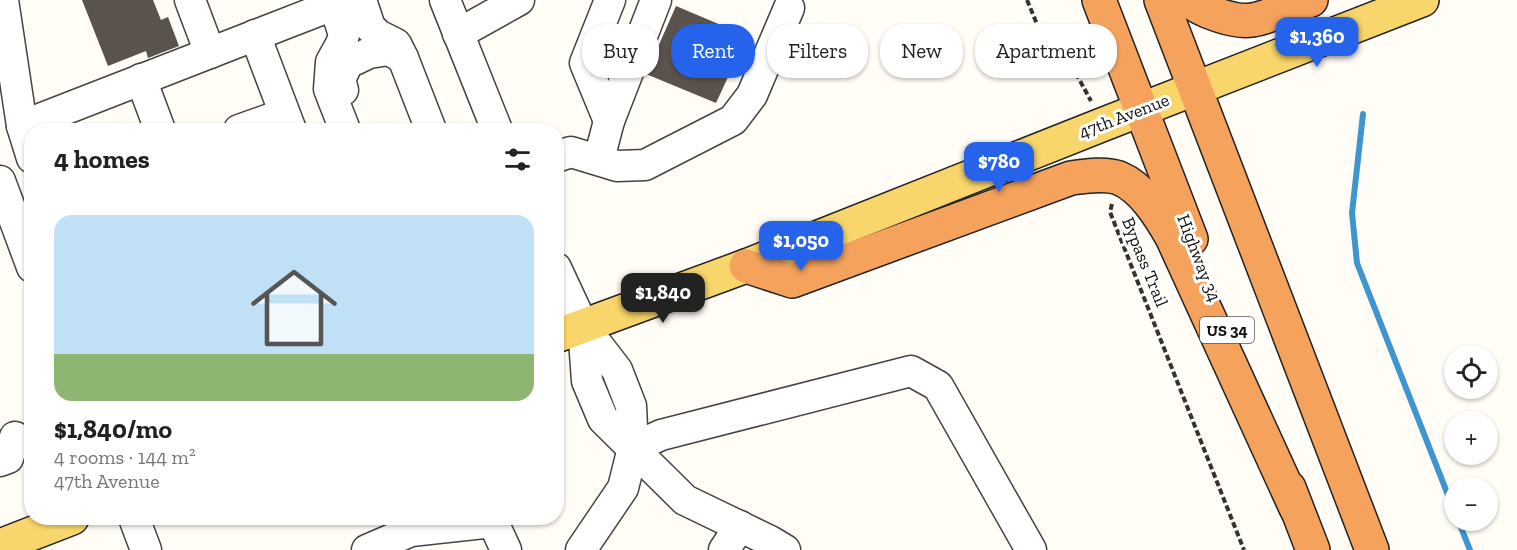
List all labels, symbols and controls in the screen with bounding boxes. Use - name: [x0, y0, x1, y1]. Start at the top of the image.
- pin: $1,360: [1268, 17, 1366, 68]
- chip: Buy: [582, 24, 659, 78]
- chip: Rent: [671, 24, 755, 78]
- chip: Filters: [767, 24, 868, 78]
- chip: New: [880, 24, 963, 78]
- chip: Apartment: [975, 24, 1117, 78]
- text: $1,360: [1289, 24, 1345, 48]
- street label: 47th Avenue: [1076, 89, 1172, 143]
- pin: $780: [963, 142, 1035, 193]
- text: 4 homes: [54, 143, 150, 175]
- icon: filters: [501, 143, 534, 176]
- text: $780: [978, 149, 1020, 173]
- street label: Highway 34: [1172, 211, 1226, 305]
- street label: Bypass Trail: [1117, 214, 1173, 310]
- pin: $1,050: [752, 221, 850, 272]
- text: $1,050: [773, 228, 829, 252]
- icon: home: [240, 254, 348, 362]
- pin: $1,840: [614, 273, 712, 324]
- text: $1,840: [635, 280, 691, 304]
- road number: US 34: [1200, 317, 1254, 343]
- map controls: [1444, 345, 1498, 531]
- button: locate: [1444, 345, 1498, 399]
- button: +: [1444, 411, 1498, 465]
- text: $1,840/mo: [54, 413, 172, 445]
- text: 4 rooms · 144 m²: [54, 445, 196, 469]
- text: 47th Avenue: [54, 469, 160, 493]
- button: −: [1444, 477, 1498, 531]

